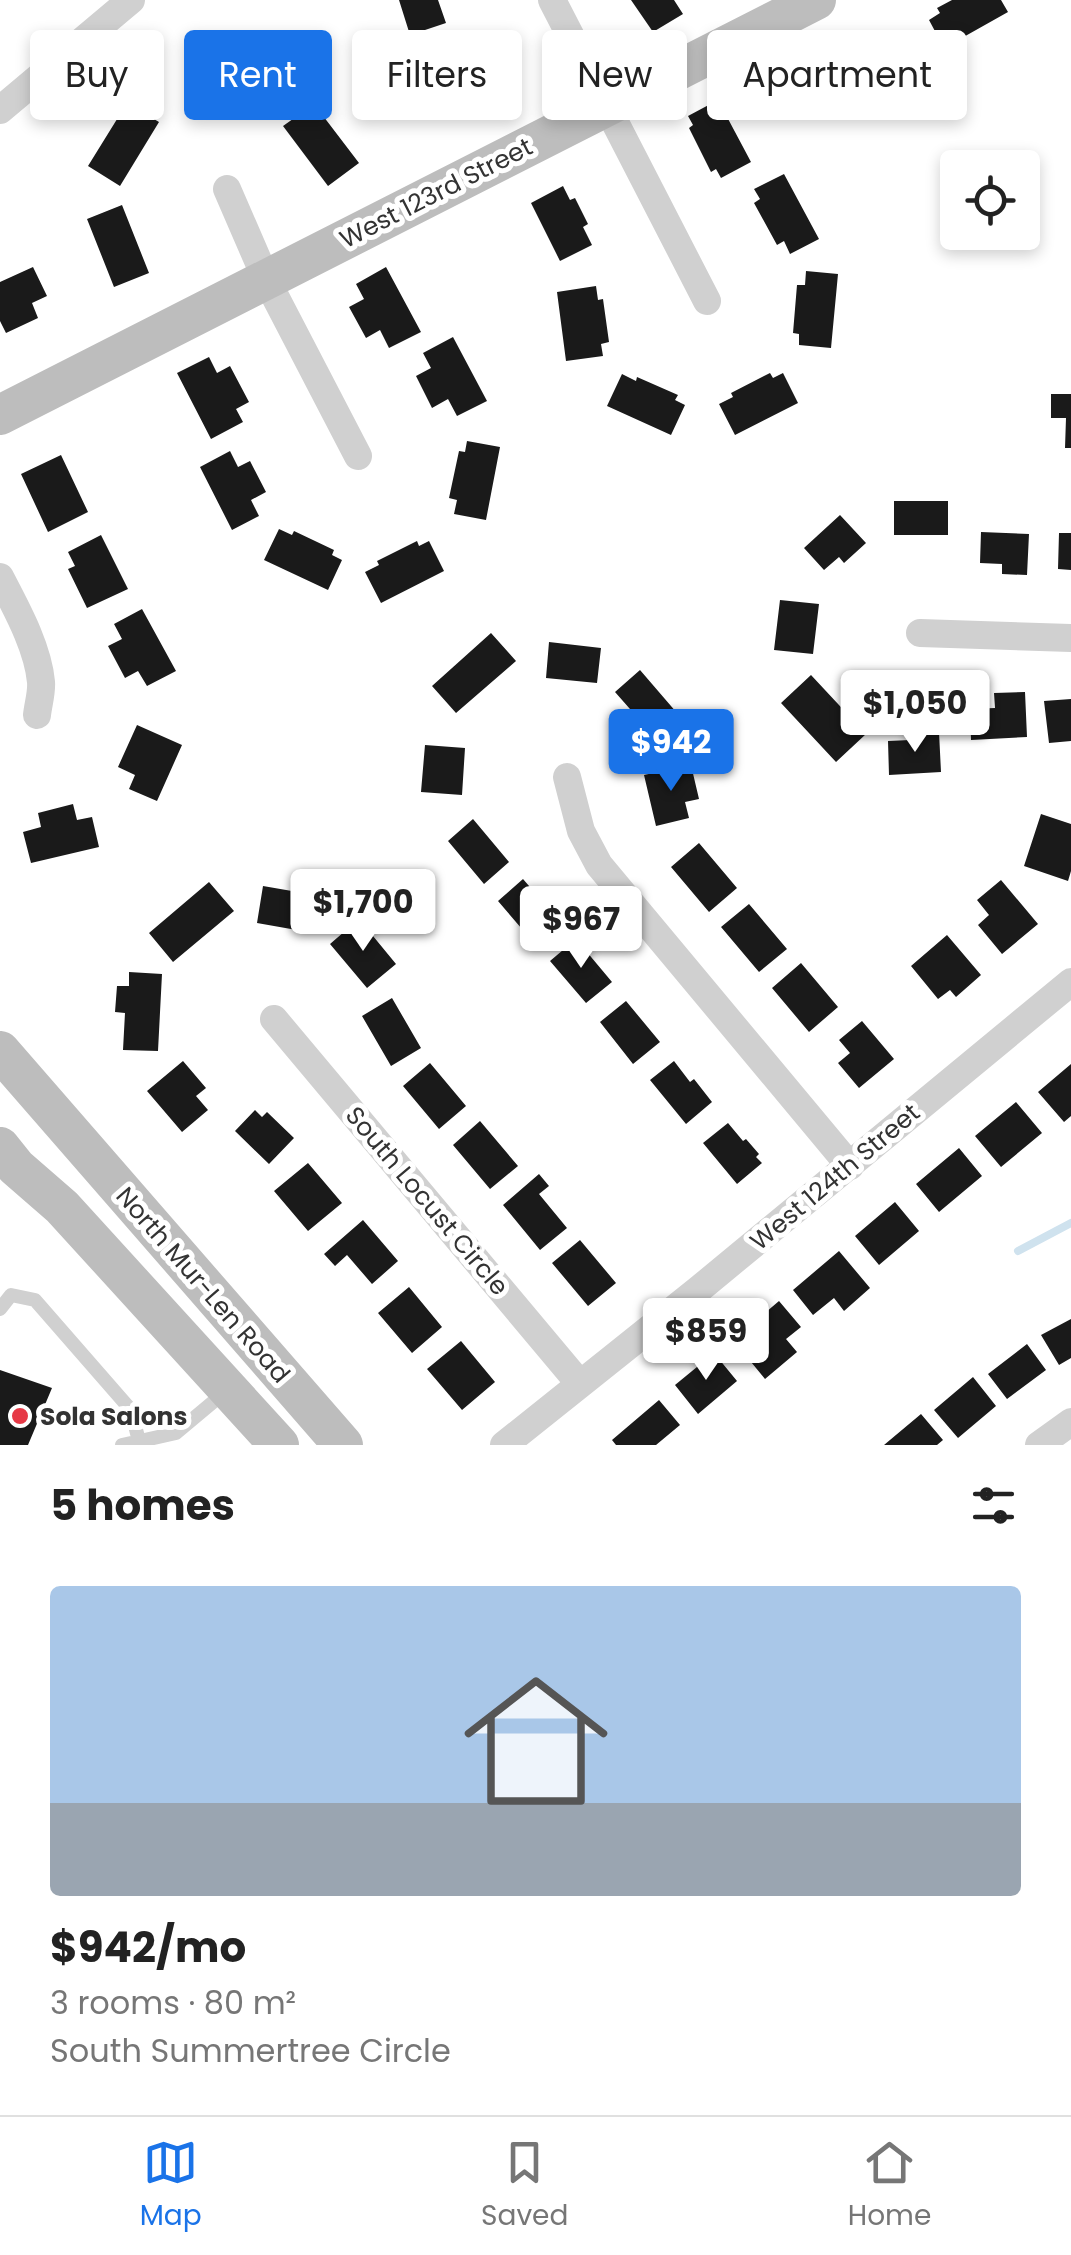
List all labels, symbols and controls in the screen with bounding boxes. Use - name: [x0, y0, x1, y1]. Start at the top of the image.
- chip: Buy: [30, 30, 164, 120]
- chip: Rent: [184, 30, 332, 120]
- chip: Filters: [352, 30, 522, 120]
- chip: New: [542, 30, 687, 120]
- chip: Apartment: [707, 30, 967, 120]
- street label: West 123rd Street: [334, 129, 538, 257]
- map controls: [940, 150, 1040, 250]
- button: locate: [940, 150, 1040, 250]
- pin: $1,050: [834, 670, 996, 755]
- text: $1,050: [863, 680, 967, 725]
- pin: $942: [612, 709, 730, 794]
- text: $942: [631, 719, 711, 764]
- pin: $1,700: [282, 869, 444, 954]
- text: $1,700: [312, 879, 414, 924]
- pin: $967: [522, 886, 640, 971]
- text: $967: [542, 896, 620, 941]
- street label: West 124th Street: [743, 1096, 927, 1258]
- street label: South Locust Circle: [337, 1099, 517, 1303]
- street label: North Mur-Len Road: [108, 1179, 298, 1391]
- pin: $859: [647, 1298, 765, 1383]
- text: $859: [665, 1308, 747, 1353]
- place label: Sola Salons: [40, 1399, 187, 1434]
- marker: Sola Salons: [9, 1405, 31, 1427]
- text: 5 homes: [50, 1476, 235, 1535]
- icon: filters: [966, 1478, 1021, 1533]
- icon: home: [446, 1651, 626, 1831]
- text: $942/mo: [50, 1918, 246, 1977]
- text: 3 rooms · 80 m²: [50, 1980, 296, 2025]
- text: South Summertree Circle: [50, 2028, 451, 2073]
- tab: Map: [140, 2135, 202, 2237]
- tab: Saved: [481, 2135, 568, 2237]
- tab: Home: [848, 2135, 931, 2237]

